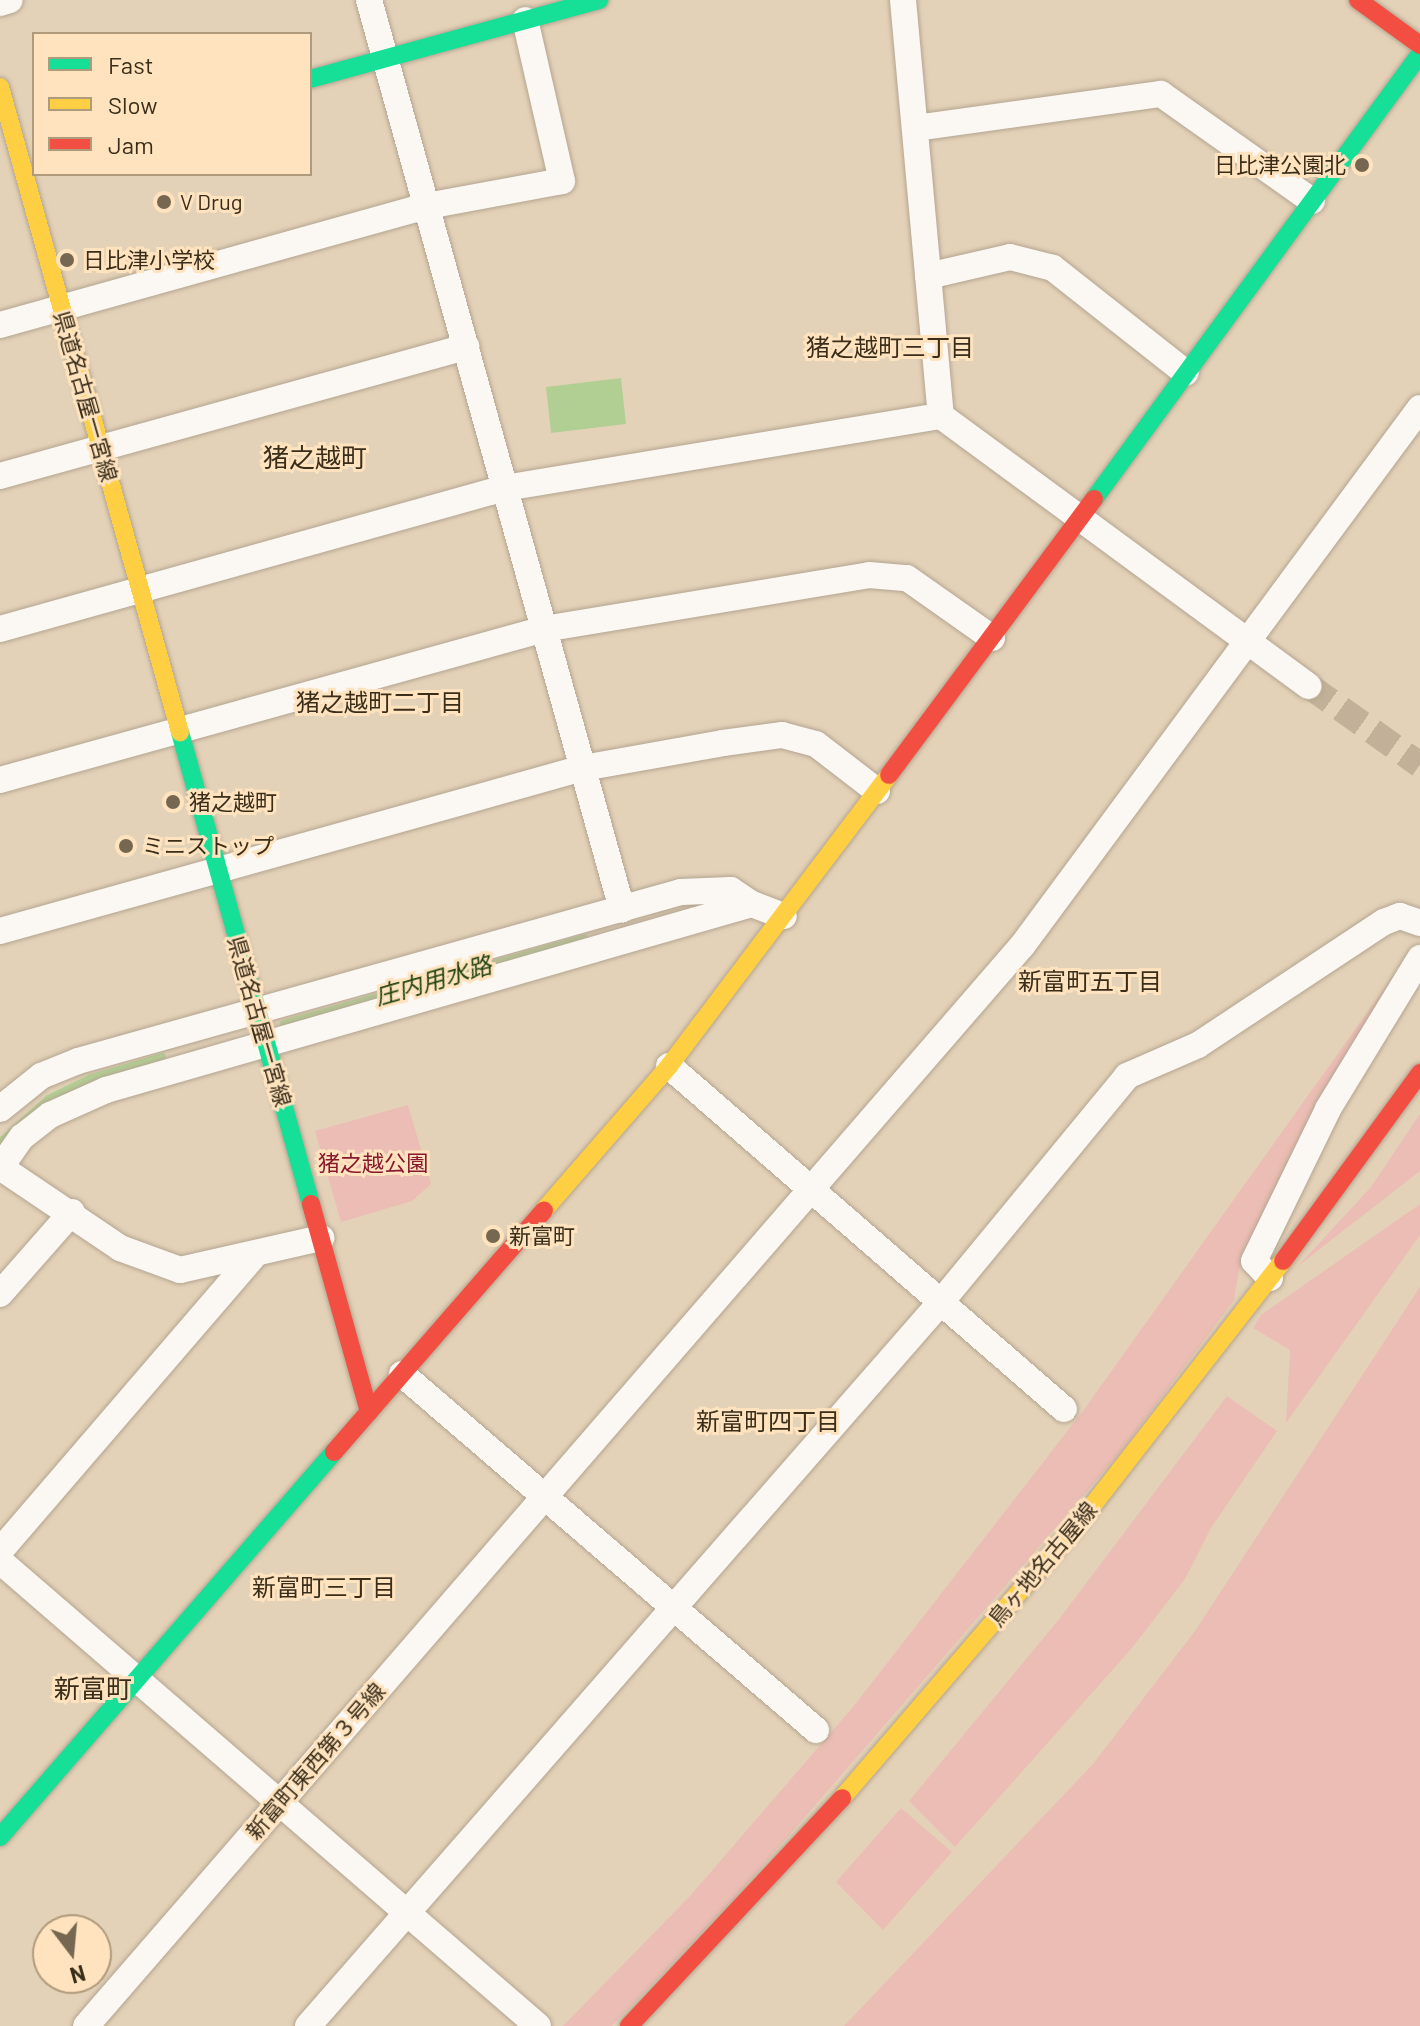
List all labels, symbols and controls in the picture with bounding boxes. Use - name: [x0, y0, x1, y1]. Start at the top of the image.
- legend: [32, 32, 312, 176]
- text: Fast: [108, 50, 153, 79]
- text: Slow: [108, 90, 157, 119]
- text: Jam: [108, 130, 154, 159]
- place label: 日比津公園北: [1214, 152, 1346, 178]
- marker: 日比津公園北: [1353, 156, 1371, 174]
- place label: V Drug: [180, 189, 243, 215]
- marker: V Drug: [155, 193, 173, 211]
- place label: 日比津小学校: [83, 247, 215, 273]
- marker: 日比津小学校: [58, 251, 76, 269]
- street label: 県道名古屋一宮線: [49, 308, 123, 484]
- district label: 猪之越町三丁目: [806, 333, 974, 361]
- district label: 猪之越町: [263, 441, 367, 473]
- district label: 猪之越町二丁目: [296, 688, 464, 716]
- place label: 猪之越町: [189, 789, 277, 815]
- marker: 猪之越町: [164, 793, 182, 811]
- place label: ミニストップ: [142, 833, 274, 859]
- marker: ミニストップ: [117, 837, 135, 855]
- street label: 県道名古屋一宮線: [223, 933, 297, 1109]
- water label: 庄内用水路: [371, 950, 495, 1010]
- district label: 新富町五丁目: [1018, 967, 1162, 995]
- park label: 猪之越公園: [318, 1150, 428, 1176]
- place label: 新富町: [509, 1223, 575, 1249]
- marker: 新富町: [484, 1227, 502, 1245]
- district label: 新富町四丁目: [696, 1407, 840, 1435]
- street label: 鳥ヶ地名古屋線: [982, 1497, 1102, 1631]
- district label: 新富町三丁目: [252, 1573, 396, 1601]
- district label: 新富町: [54, 1672, 132, 1704]
- street label: 新富町東西第３号線: [240, 1678, 390, 1844]
- north arrow: [32, 1914, 112, 1994]
- text: N: [67, 1961, 89, 1990]

